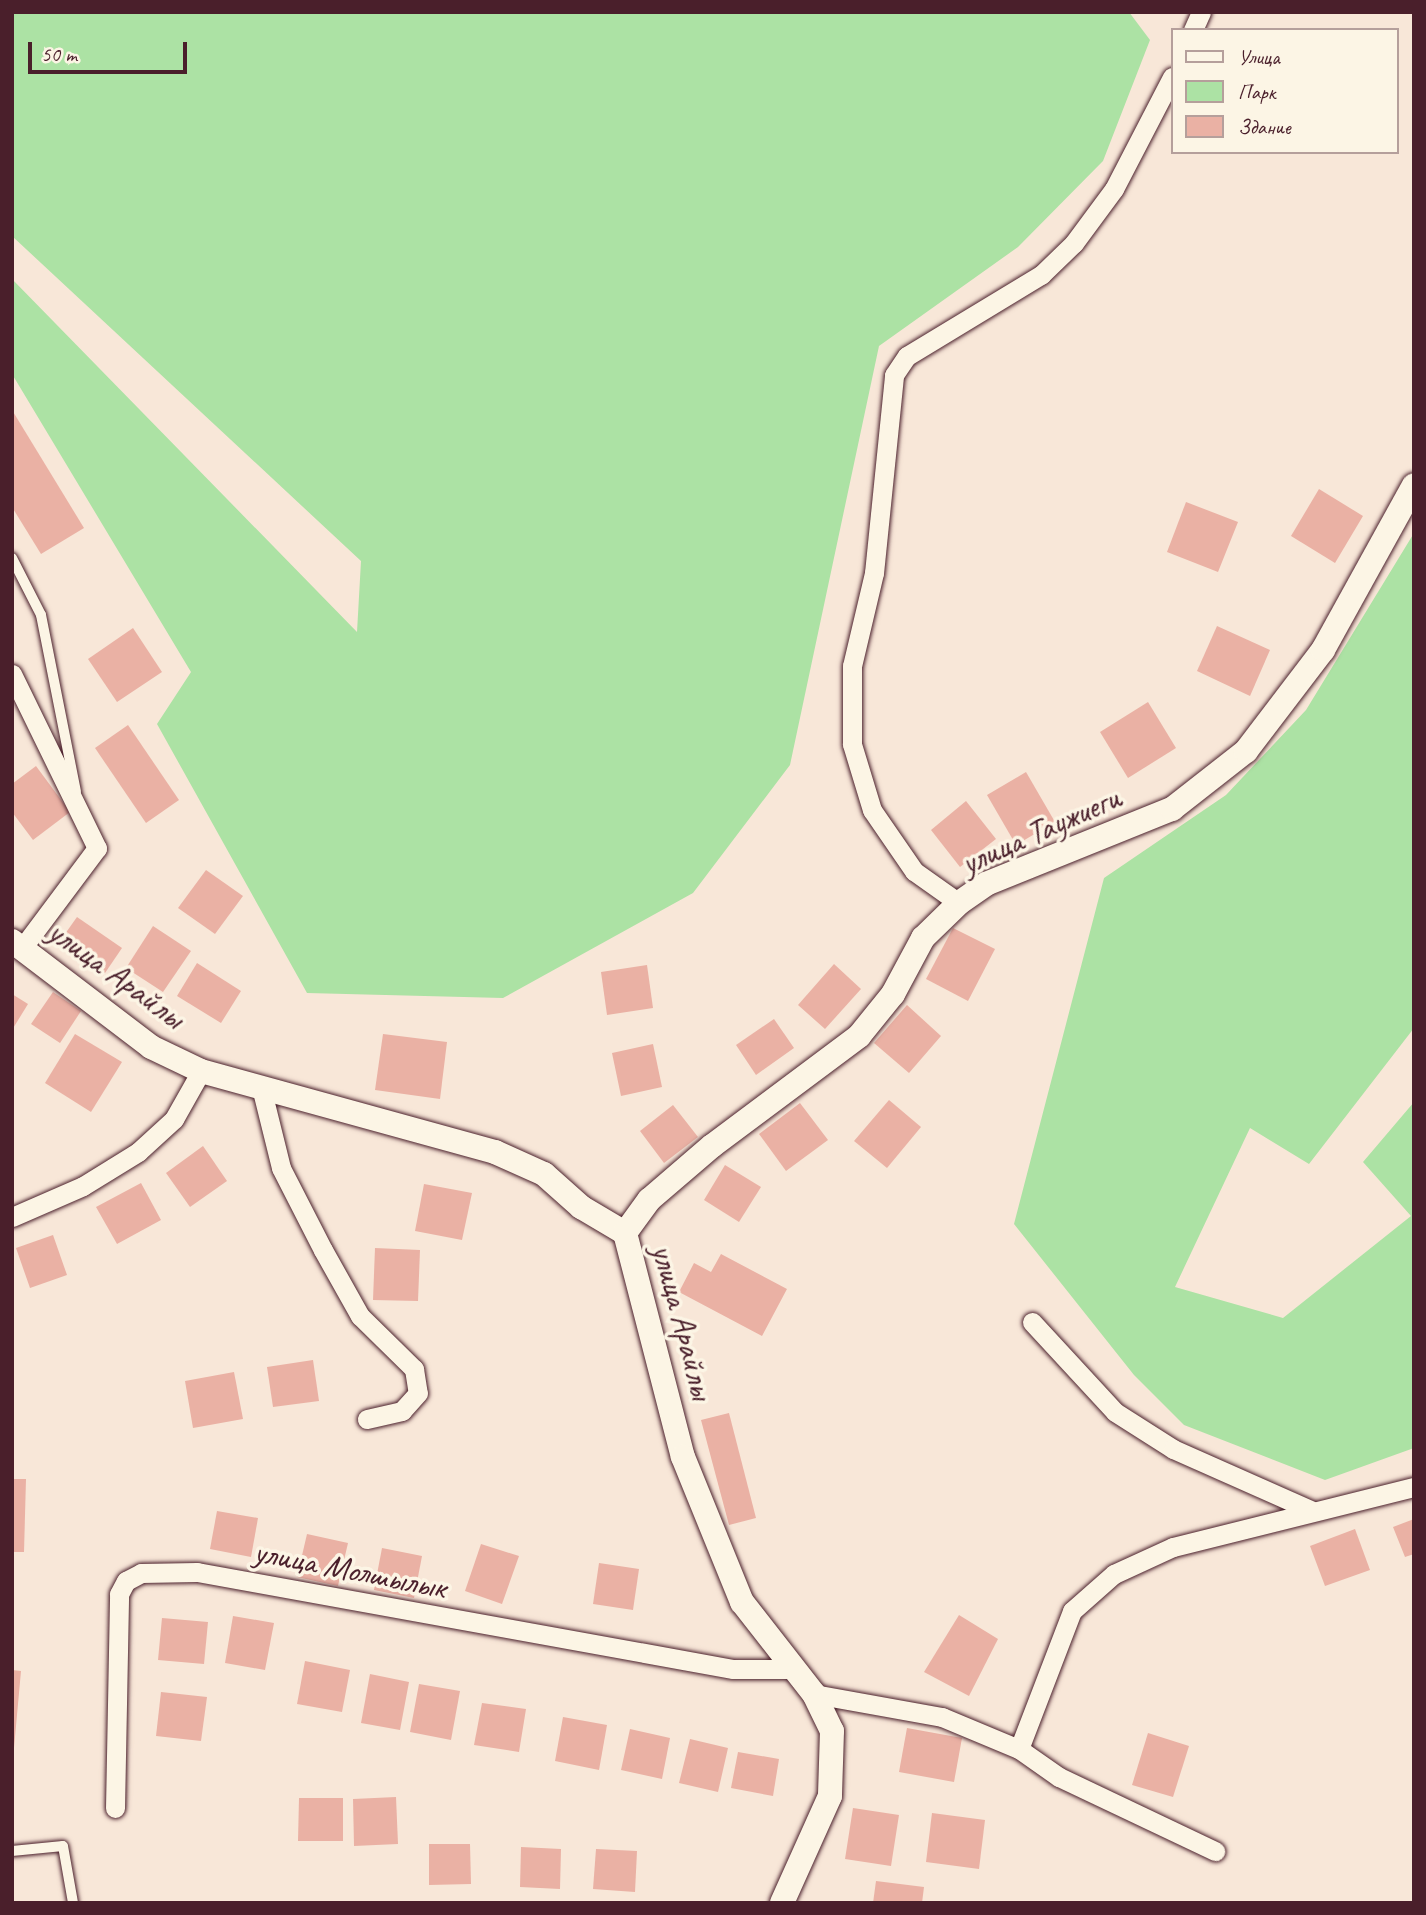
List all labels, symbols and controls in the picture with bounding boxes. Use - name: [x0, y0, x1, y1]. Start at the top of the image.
- scale bar: [32, 28, 191, 72]
- legend: [1170, 28, 1398, 154]
- text: 50 m: [41, 41, 77, 67]
- text: Улица: [1238, 44, 1280, 70]
- text: Парк: [1238, 79, 1275, 105]
- text: Здание: [1238, 114, 1291, 140]
- street label: улица Таужиеги: [954, 778, 1128, 884]
- street label: улица Арайлы: [40, 912, 192, 1038]
- street label: улица Арайлы: [642, 1240, 722, 1404]
- street label: улица Молшылык: [251, 1532, 449, 1608]

